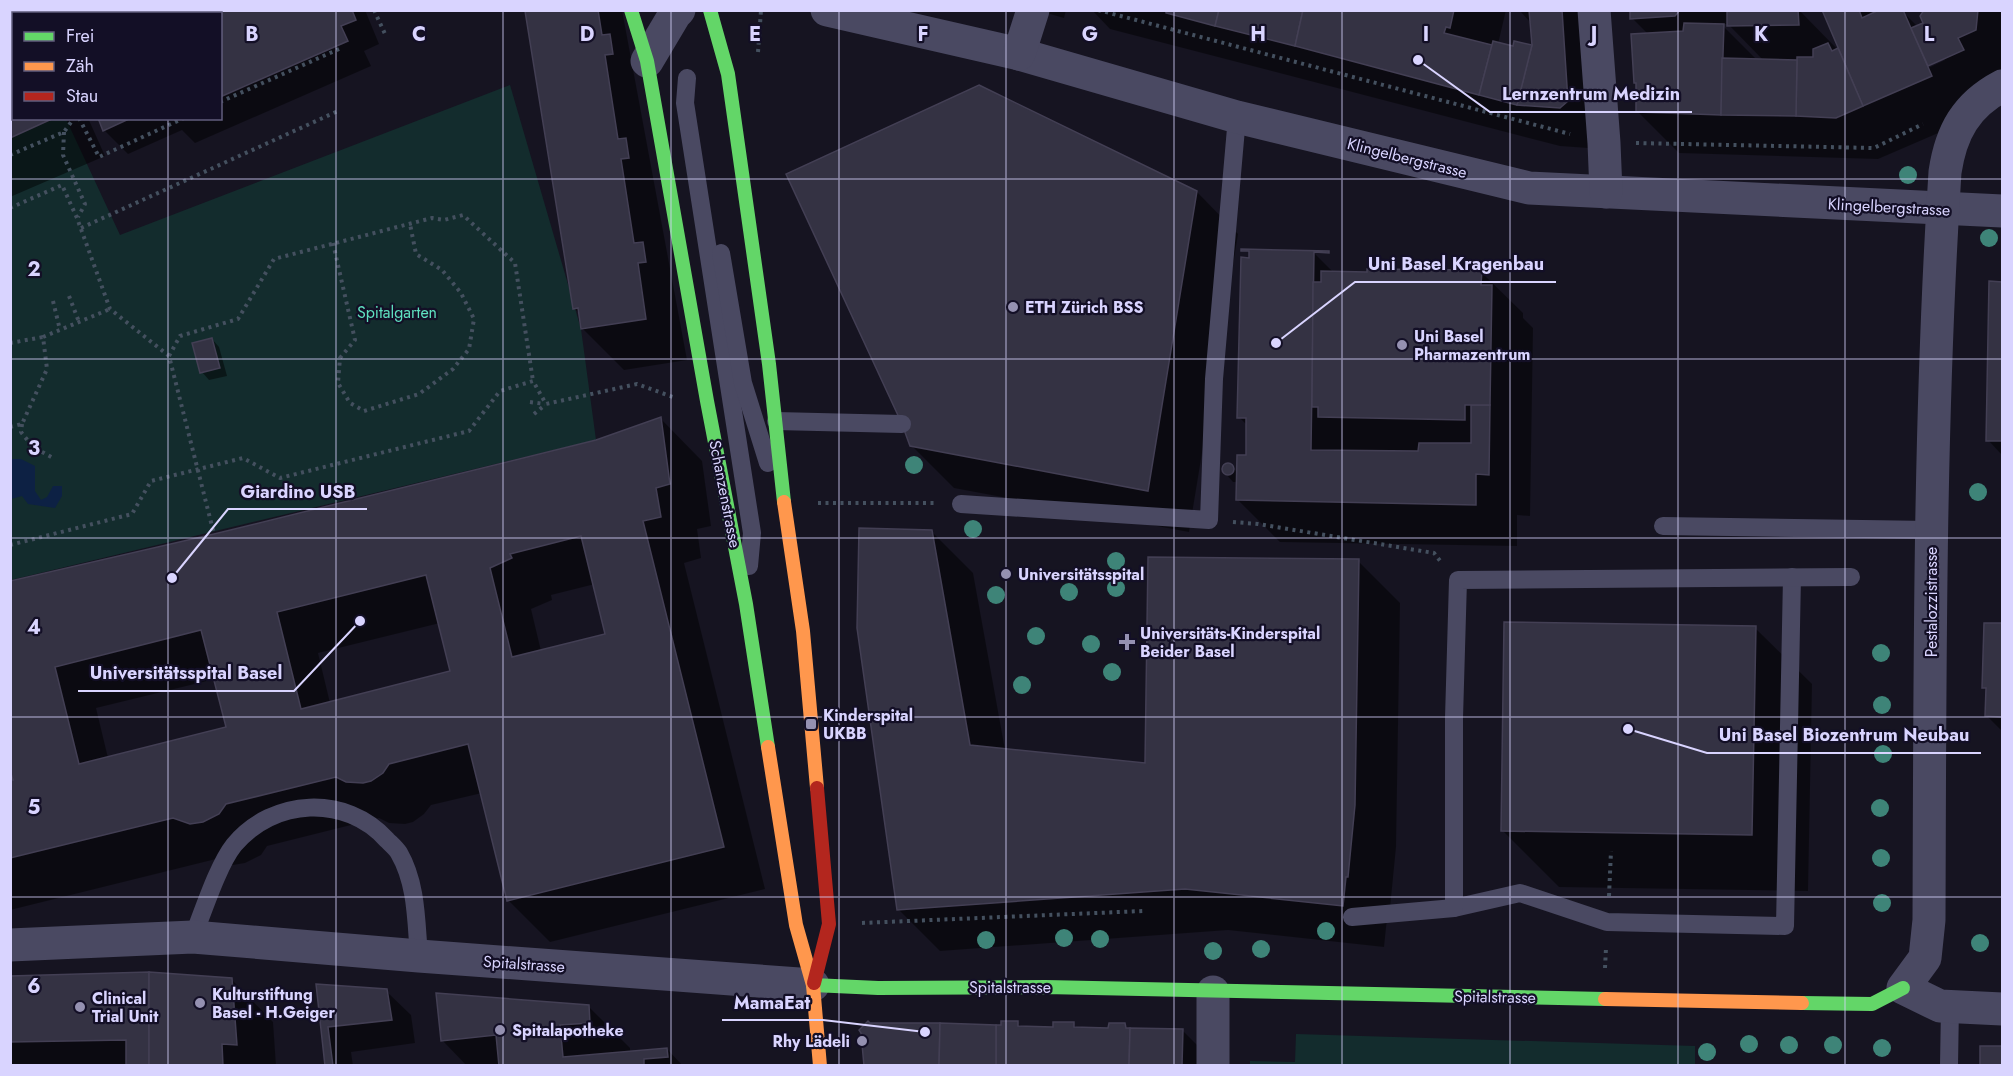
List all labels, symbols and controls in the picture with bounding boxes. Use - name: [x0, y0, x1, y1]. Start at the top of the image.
- legend: [12, 12, 222, 120]
- text: B: [245, 20, 259, 49]
- text: C: [412, 20, 426, 49]
- text: D: [580, 20, 594, 49]
- text: E: [749, 20, 761, 49]
- text: F: [917, 20, 929, 49]
- text: G: [1082, 20, 1098, 49]
- text: H: [1250, 20, 1266, 49]
- text: I: [1423, 20, 1429, 49]
- text: J: [1587, 20, 1597, 49]
- text: K: [1754, 20, 1768, 49]
- text: L: [1924, 20, 1935, 49]
- text: Frei: [66, 23, 95, 49]
- text: Zäh: [66, 53, 94, 79]
- callout: Lernzentrum Medizin: [1490, 76, 1692, 112]
- text: Lernzentrum Medizin: [1502, 81, 1680, 107]
- text: Stau: [66, 83, 98, 109]
- street label: Klingelbergstrasse: [1345, 132, 1469, 184]
- street label: Klingelbergstrasse: [1827, 192, 1951, 222]
- callout: Uni Basel Kragenbau: [1355, 246, 1556, 282]
- text: Uni Basel Kragenbau: [1368, 251, 1544, 277]
- text: 2: [27, 255, 41, 284]
- place label: ETH Zürich BSS: [1025, 296, 1144, 319]
- marker: ETH Zürich BSS: [1006, 300, 1020, 314]
- park label: Spitalgarten: [357, 301, 437, 324]
- place label: Uni Basel Pharmazentrum: [1414, 325, 1530, 366]
- marker: Uni Basel Pharmazentrum: [1395, 338, 1409, 352]
- text: 3: [28, 434, 40, 463]
- street label: Schanzenstrasse: [703, 438, 747, 550]
- callout: Giardino USB: [228, 473, 367, 509]
- text: Giardino USB: [241, 479, 356, 505]
- street label: Pestalozzistrasse: [1920, 547, 1943, 657]
- place label: Universitätsspital: [1018, 563, 1144, 586]
- marker: Universitätsspital: [999, 567, 1013, 581]
- text: 4: [27, 613, 41, 642]
- place label: Universitäts-Kinderspital Beider Basel: [1140, 622, 1320, 663]
- marker: Universitäts-Kinderspital Beider Basel: [1118, 633, 1136, 651]
- callout: Universitätsspital Basel: [78, 655, 294, 691]
- text: Universitätsspital Basel: [90, 660, 282, 686]
- place label: Kinderspital UKBB: [823, 704, 913, 745]
- marker: Kinderspital UKBB: [804, 717, 818, 731]
- callout: Uni Basel Biozentrum Neubau: [1707, 717, 1981, 753]
- text: Uni Basel Biozentrum Neubau: [1719, 722, 1969, 748]
- text: 5: [28, 793, 41, 822]
- street label: Spitalstrasse: [482, 950, 566, 978]
- text: 6: [27, 972, 41, 1001]
- street label: Spitalstrasse: [969, 976, 1051, 999]
- place label: Kulturstiftung Basel - H.Geiger: [212, 983, 335, 1024]
- callout: MamaEat: [722, 984, 823, 1020]
- street label: Spitalstrasse: [1454, 985, 1536, 1009]
- place label: Clinical Trial Unit: [92, 987, 159, 1028]
- text: MamaEat: [734, 990, 811, 1016]
- marker: Kulturstiftung Basel - H.Geiger: [193, 996, 207, 1010]
- marker: Clinical Trial Unit: [73, 1000, 87, 1014]
- place label: Spitalapotheke: [512, 1019, 624, 1042]
- marker: Spitalapotheke: [493, 1023, 507, 1037]
- place label: Rhy Lädeli: [773, 1030, 850, 1053]
- marker: Rhy Lädeli: [855, 1034, 869, 1048]

